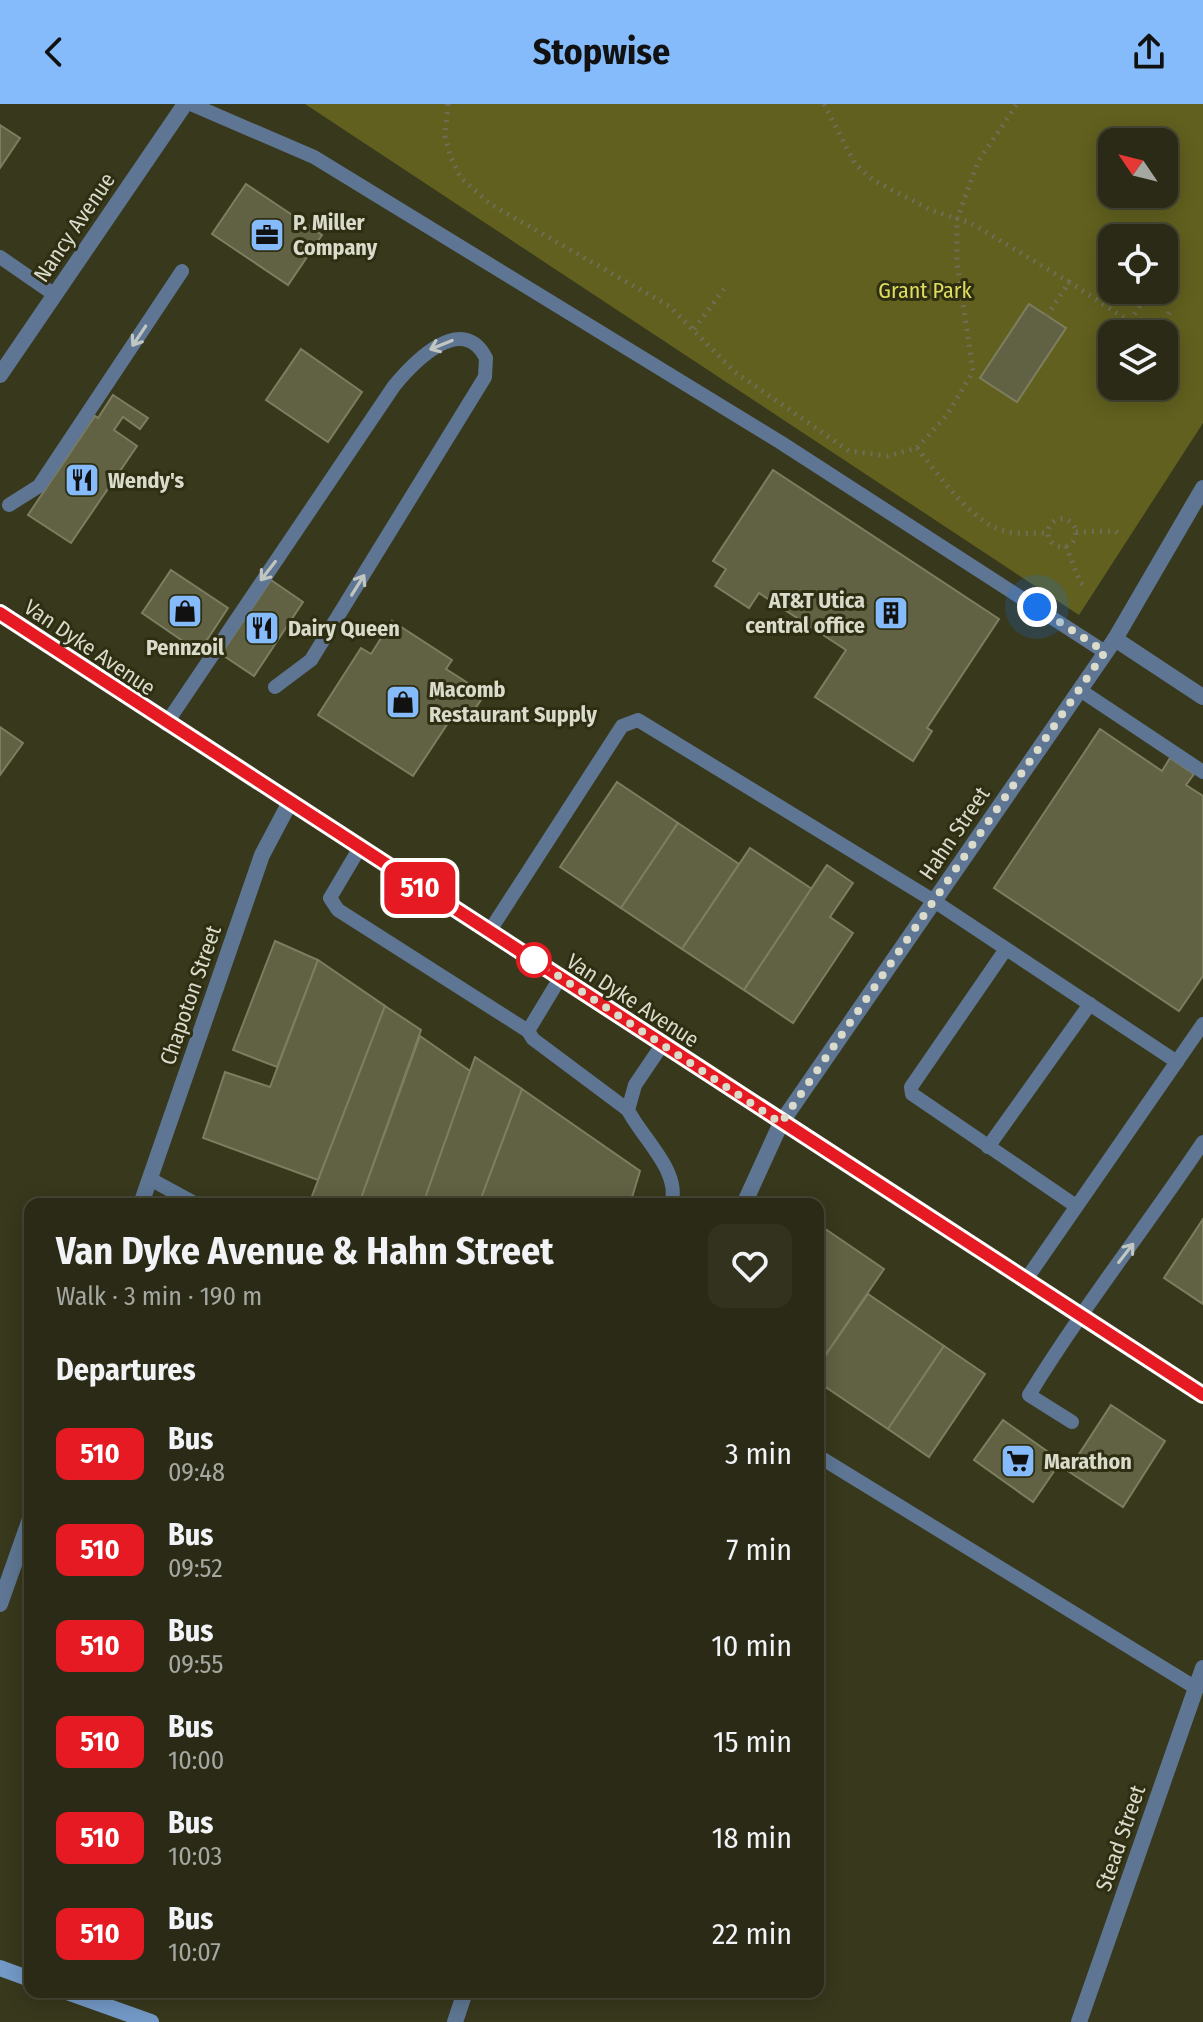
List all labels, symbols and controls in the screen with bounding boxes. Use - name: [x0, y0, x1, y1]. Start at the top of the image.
- icon: back: [32, 30, 76, 74]
- text: Stopwise: [533, 30, 670, 74]
- icon: share: [1127, 30, 1171, 74]
- north arrow: [1098, 128, 1178, 208]
- map controls: [1098, 128, 1178, 400]
- street label: Nancy Avenue: [28, 167, 121, 287]
- place label: P. Miller Company: [293, 209, 378, 261]
- office icon: P. Miller Company: [248, 216, 286, 254]
- button: locate: [1098, 224, 1178, 304]
- park label: Grant Park: [878, 277, 972, 304]
- button: layers: [1098, 320, 1178, 400]
- one-way arrow: [131, 325, 147, 347]
- one-way arrow: [430, 339, 454, 353]
- restaurant icon: Wendy's: [63, 461, 101, 499]
- place label: Wendy's: [108, 467, 185, 494]
- one-way arrow: [260, 560, 277, 581]
- one-way arrow: [350, 574, 367, 596]
- place label: AT&T Utica central office: [745, 587, 865, 639]
- your location: [1017, 587, 1057, 627]
- shop icon: Pennzoil: [166, 592, 204, 630]
- street label: Van Dyke Avenue: [19, 594, 161, 701]
- building icon: AT&T Utica central office: [872, 594, 910, 632]
- restaurant icon: Dairy Queen: [243, 609, 281, 647]
- place label: Dairy Queen: [288, 615, 400, 642]
- place label: Pennzoil: [146, 634, 225, 661]
- place label: Macomb Restaurant Supply: [429, 676, 597, 728]
- shop icon: Macomb Restaurant Supply: [384, 683, 422, 721]
- street label: Hahn Street: [913, 781, 996, 885]
- line badge: 510: [374, 862, 466, 914]
- text: 510: [400, 871, 440, 904]
- street label: Chapoton Street: [154, 921, 227, 1069]
- unlabelled marker: [517, 943, 551, 977]
- street label: Van Dyke Avenue: [561, 948, 704, 1053]
- button: heart: [708, 1224, 792, 1308]
- text: Van Dyke Avenue & Hahn Street: [56, 1228, 554, 1274]
- one-way arrow: [1117, 1242, 1134, 1264]
- text: Walk · 3 min · 190 m: [56, 1281, 262, 1312]
- text: Departures: [56, 1352, 196, 1388]
- text: Bus: [168, 1421, 213, 1457]
- text: 3 min: [725, 1436, 792, 1472]
- text: 510: [80, 1437, 120, 1470]
- supermarket icon: Marathon: [999, 1442, 1037, 1480]
- place label: Marathon: [1044, 1448, 1132, 1475]
- text: 09:48: [168, 1457, 225, 1488]
- text: Bus: [168, 1517, 213, 1553]
- text: 7 min: [726, 1532, 792, 1568]
- text: 510: [80, 1533, 120, 1566]
- text: 09:52: [168, 1553, 223, 1584]
- text: Bus: [168, 1613, 213, 1649]
- text: 10 min: [711, 1628, 792, 1664]
- text: 510: [80, 1629, 120, 1662]
- text: 09:55: [168, 1649, 223, 1680]
- text: Bus: [168, 1709, 213, 1745]
- text: 15 min: [713, 1724, 792, 1760]
- text: 510: [80, 1725, 120, 1758]
- text: 10:00: [168, 1745, 224, 1776]
- street label: Stead Street: [1090, 1781, 1151, 1895]
- text: Bus: [168, 1805, 213, 1841]
- text: 18 min: [712, 1820, 792, 1856]
- text: 510: [80, 1821, 120, 1854]
- text: 10:03: [168, 1841, 222, 1872]
- text: Bus: [168, 1901, 213, 1937]
- text: 22 min: [712, 1916, 792, 1952]
- text: 510: [80, 1917, 120, 1950]
- text: 10:07: [168, 1937, 221, 1968]

